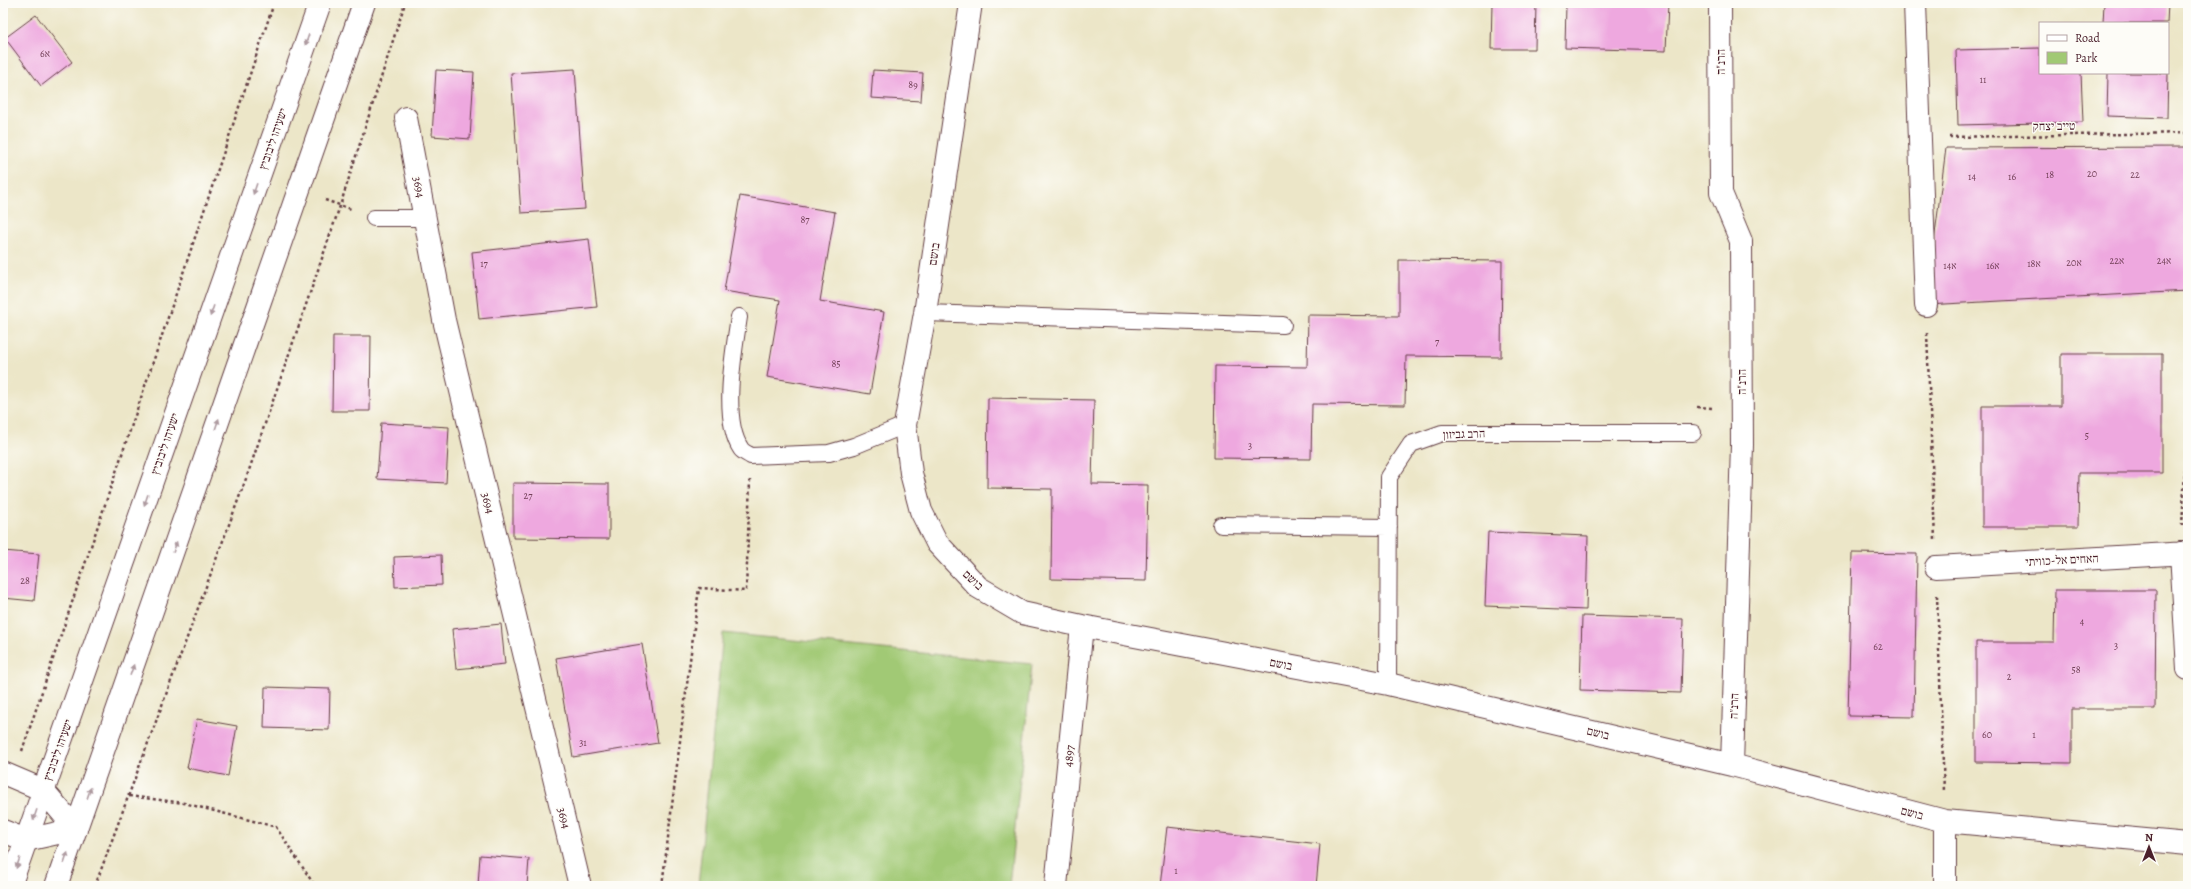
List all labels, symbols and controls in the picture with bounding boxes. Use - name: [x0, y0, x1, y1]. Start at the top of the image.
- legend: [2039, 22, 2169, 74]
- text: Road: [2075, 30, 2101, 46]
- one-way arrow: [304, 34, 310, 46]
- house number: 6א: [40, 47, 50, 60]
- street label: הרנ"ה: [1713, 49, 1729, 75]
- text: Park: [2075, 50, 2098, 66]
- house number: 11: [1980, 73, 1987, 86]
- house number: 89: [908, 78, 918, 91]
- street label: ישעיהו ליבוביץ: [255, 106, 291, 172]
- street label: טייב יצחק: [2033, 118, 2075, 134]
- house number: 20: [2087, 167, 2097, 180]
- house number: 18: [2046, 168, 2054, 181]
- house number: 22: [2130, 168, 2140, 181]
- house number: 14: [1968, 170, 1976, 183]
- house number: 16: [2008, 170, 2016, 183]
- street label: 3694: [409, 175, 429, 200]
- one-way arrow: [252, 183, 258, 195]
- house number: 87: [800, 213, 810, 226]
- street label: בושם: [924, 241, 944, 266]
- house number: 22א: [2110, 254, 2124, 267]
- house number: 24א: [2157, 254, 2171, 267]
- house number: 20א: [2066, 256, 2082, 269]
- house number: 17: [480, 257, 489, 270]
- house number: 18א: [2027, 257, 2041, 270]
- house number: 14א: [1943, 259, 1957, 272]
- house number: 16א: [1986, 259, 2000, 272]
- one-way arrow: [209, 306, 215, 318]
- house number: 7: [1435, 335, 1440, 348]
- house number: 85: [831, 357, 841, 370]
- street label: הרנ"ה: [1734, 369, 1750, 395]
- street label: ישעיהו ליבוביץ: [147, 411, 183, 477]
- one-way arrow: [215, 418, 221, 430]
- street label: הרב גביזון: [1443, 425, 1485, 443]
- house number: 5: [2085, 429, 2089, 442]
- house number: 3: [1248, 439, 1252, 452]
- house number: 27: [524, 489, 533, 502]
- street label: 3694: [478, 491, 498, 516]
- one-way arrow: [142, 495, 148, 507]
- one-way arrow: [172, 541, 178, 553]
- street label: האחים אל-כוויתי: [2025, 550, 2099, 570]
- street label: בושם: [959, 566, 987, 594]
- house number: 28: [20, 574, 30, 587]
- house number: 4: [2080, 615, 2085, 628]
- house number: 3: [2114, 639, 2118, 652]
- house number: 62: [1873, 640, 1883, 653]
- street label: בושם: [1268, 654, 1294, 674]
- one-way arrow: [129, 663, 135, 675]
- house number: 58: [2071, 663, 2081, 676]
- house number: 2: [2007, 670, 2012, 683]
- street label: הרנ"ה: [1726, 693, 1742, 719]
- street label: ישעיהו ליבוביץ: [40, 717, 76, 783]
- street label: בושם: [1585, 723, 1611, 743]
- house number: 60: [1982, 728, 1992, 741]
- house number: 1: [2032, 728, 2036, 741]
- house number: 31: [579, 736, 587, 749]
- street label: 4897: [1060, 743, 1078, 768]
- one-way arrow: [86, 786, 92, 798]
- street label: בושם: [1899, 802, 1925, 824]
- street label: 3694: [554, 806, 574, 831]
- one-way arrow: [31, 810, 37, 822]
- north arrow: [2129, 827, 2169, 867]
- text: N: [2145, 830, 2153, 845]
- one-way arrow: [63, 851, 69, 863]
- one-way arrow: [15, 857, 21, 869]
- house number: 1: [1174, 864, 1178, 877]

